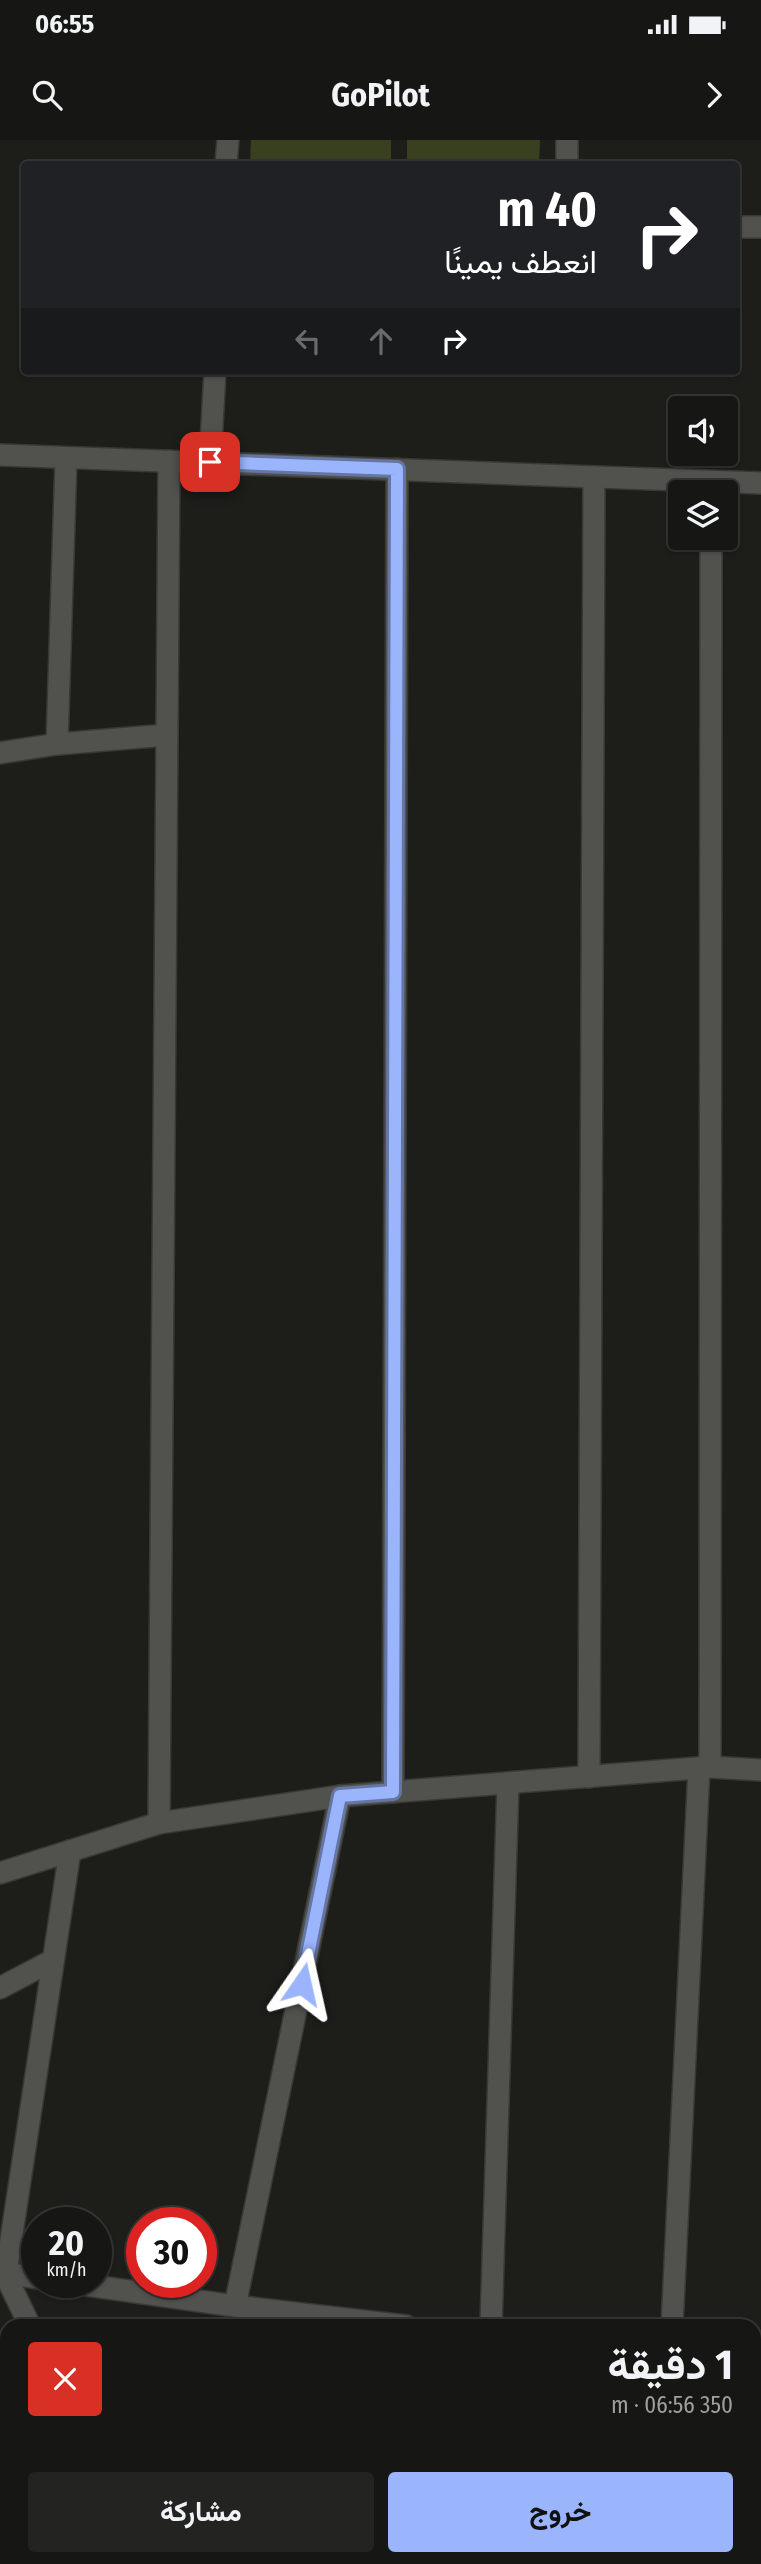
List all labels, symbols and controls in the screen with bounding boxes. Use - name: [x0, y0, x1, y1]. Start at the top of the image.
- text: 06:55: [35, 9, 94, 40]
- icon: search: [28, 76, 66, 114]
- text: GoPilot: [331, 76, 430, 114]
- icon: forward: [695, 76, 733, 114]
- text: 40 m: [497, 180, 597, 239]
- icon: right: [621, 189, 712, 280]
- text: انعطف يمينًا: [444, 243, 597, 281]
- icon: left: [289, 322, 327, 360]
- icon: ahead: [362, 322, 400, 360]
- icon: right: [435, 322, 473, 360]
- map controls: [668, 396, 738, 550]
- button: sound: [668, 396, 738, 466]
- pin: [180, 432, 240, 492]
- icon: arrive: [191, 443, 229, 481]
- button: layers: [668, 480, 738, 550]
- position arrow: [265, 1947, 339, 2021]
- speed limit sign: 30: [126, 2207, 217, 2298]
- text: 20: [49, 2222, 84, 2264]
- text: km/h: [46, 2259, 87, 2281]
- text: 1 دقيقة: [607, 2340, 733, 2390]
- button: close: [28, 2342, 102, 2416]
- text: 350 m · 06:56: [611, 2391, 733, 2419]
- button: مشاركة: [28, 2472, 374, 2552]
- button: خروج: [388, 2472, 733, 2552]

